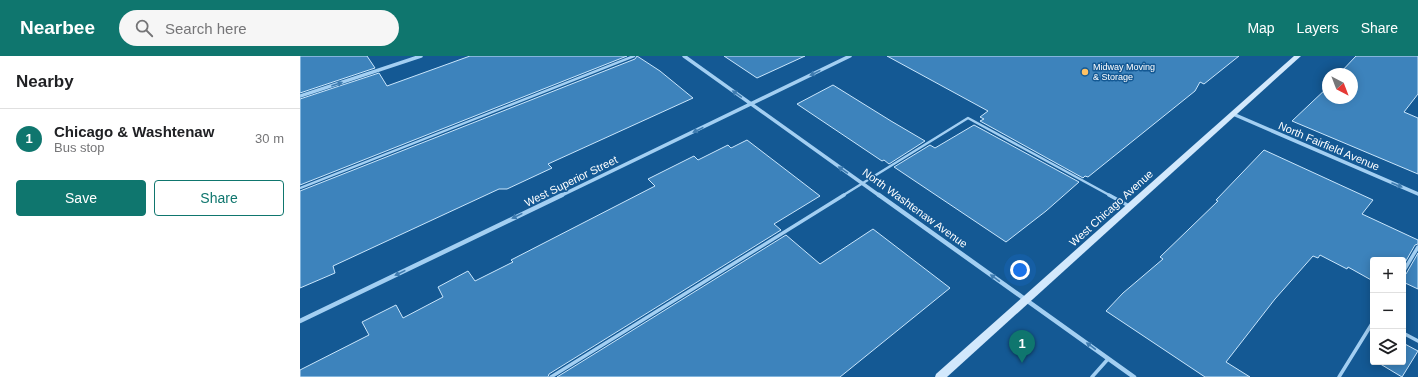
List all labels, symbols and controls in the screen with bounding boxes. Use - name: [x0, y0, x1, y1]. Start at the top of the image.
- search box: [119, 10, 399, 46]
- text: Nearbee: [20, 17, 95, 38]
- icon: search: [133, 17, 155, 39]
- text: Search here: [165, 20, 247, 37]
- text: Map: [1247, 20, 1275, 36]
- text: Layers: [1297, 20, 1339, 36]
- text: Share: [1361, 20, 1398, 36]
- place label: Midway Moving & Storage: [1093, 62, 1155, 82]
- marker: Midway Moving & Storage: [1080, 67, 1090, 77]
- north arrow: [1322, 68, 1358, 104]
- one-way arrow: [809, 70, 820, 76]
- text: Nearby: [16, 72, 74, 91]
- one-way arrow: [331, 81, 343, 87]
- one-way arrow: [732, 90, 743, 98]
- street label: North Fairfield Avenue: [1277, 119, 1381, 173]
- text: Chicago & Washtenaw: [54, 123, 214, 140]
- one-way arrow: [692, 127, 703, 133]
- text: 1: [25, 131, 33, 146]
- text: 30 m: [255, 131, 284, 146]
- text: Bus stop: [54, 140, 105, 155]
- street label: West Superior Street: [523, 153, 619, 209]
- one-way arrow: [838, 166, 849, 174]
- street label: North Washtenaw Avenue: [860, 166, 970, 250]
- street label: West Chicago Avenue: [1067, 167, 1155, 249]
- button: Save: [16, 180, 146, 216]
- button: Share: [154, 180, 284, 216]
- one-way arrow: [1392, 183, 1404, 189]
- one-way arrow: [512, 213, 523, 219]
- map controls: [1370, 257, 1406, 365]
- button: +: [1370, 257, 1406, 293]
- your location: [1010, 260, 1030, 280]
- one-way arrow: [395, 270, 406, 276]
- one-way arrow: [989, 274, 1000, 282]
- button: −: [1370, 293, 1406, 329]
- button: layers: [1370, 329, 1406, 365]
- pin: 1: [1009, 330, 1035, 363]
- one-way arrow: [1085, 342, 1096, 350]

